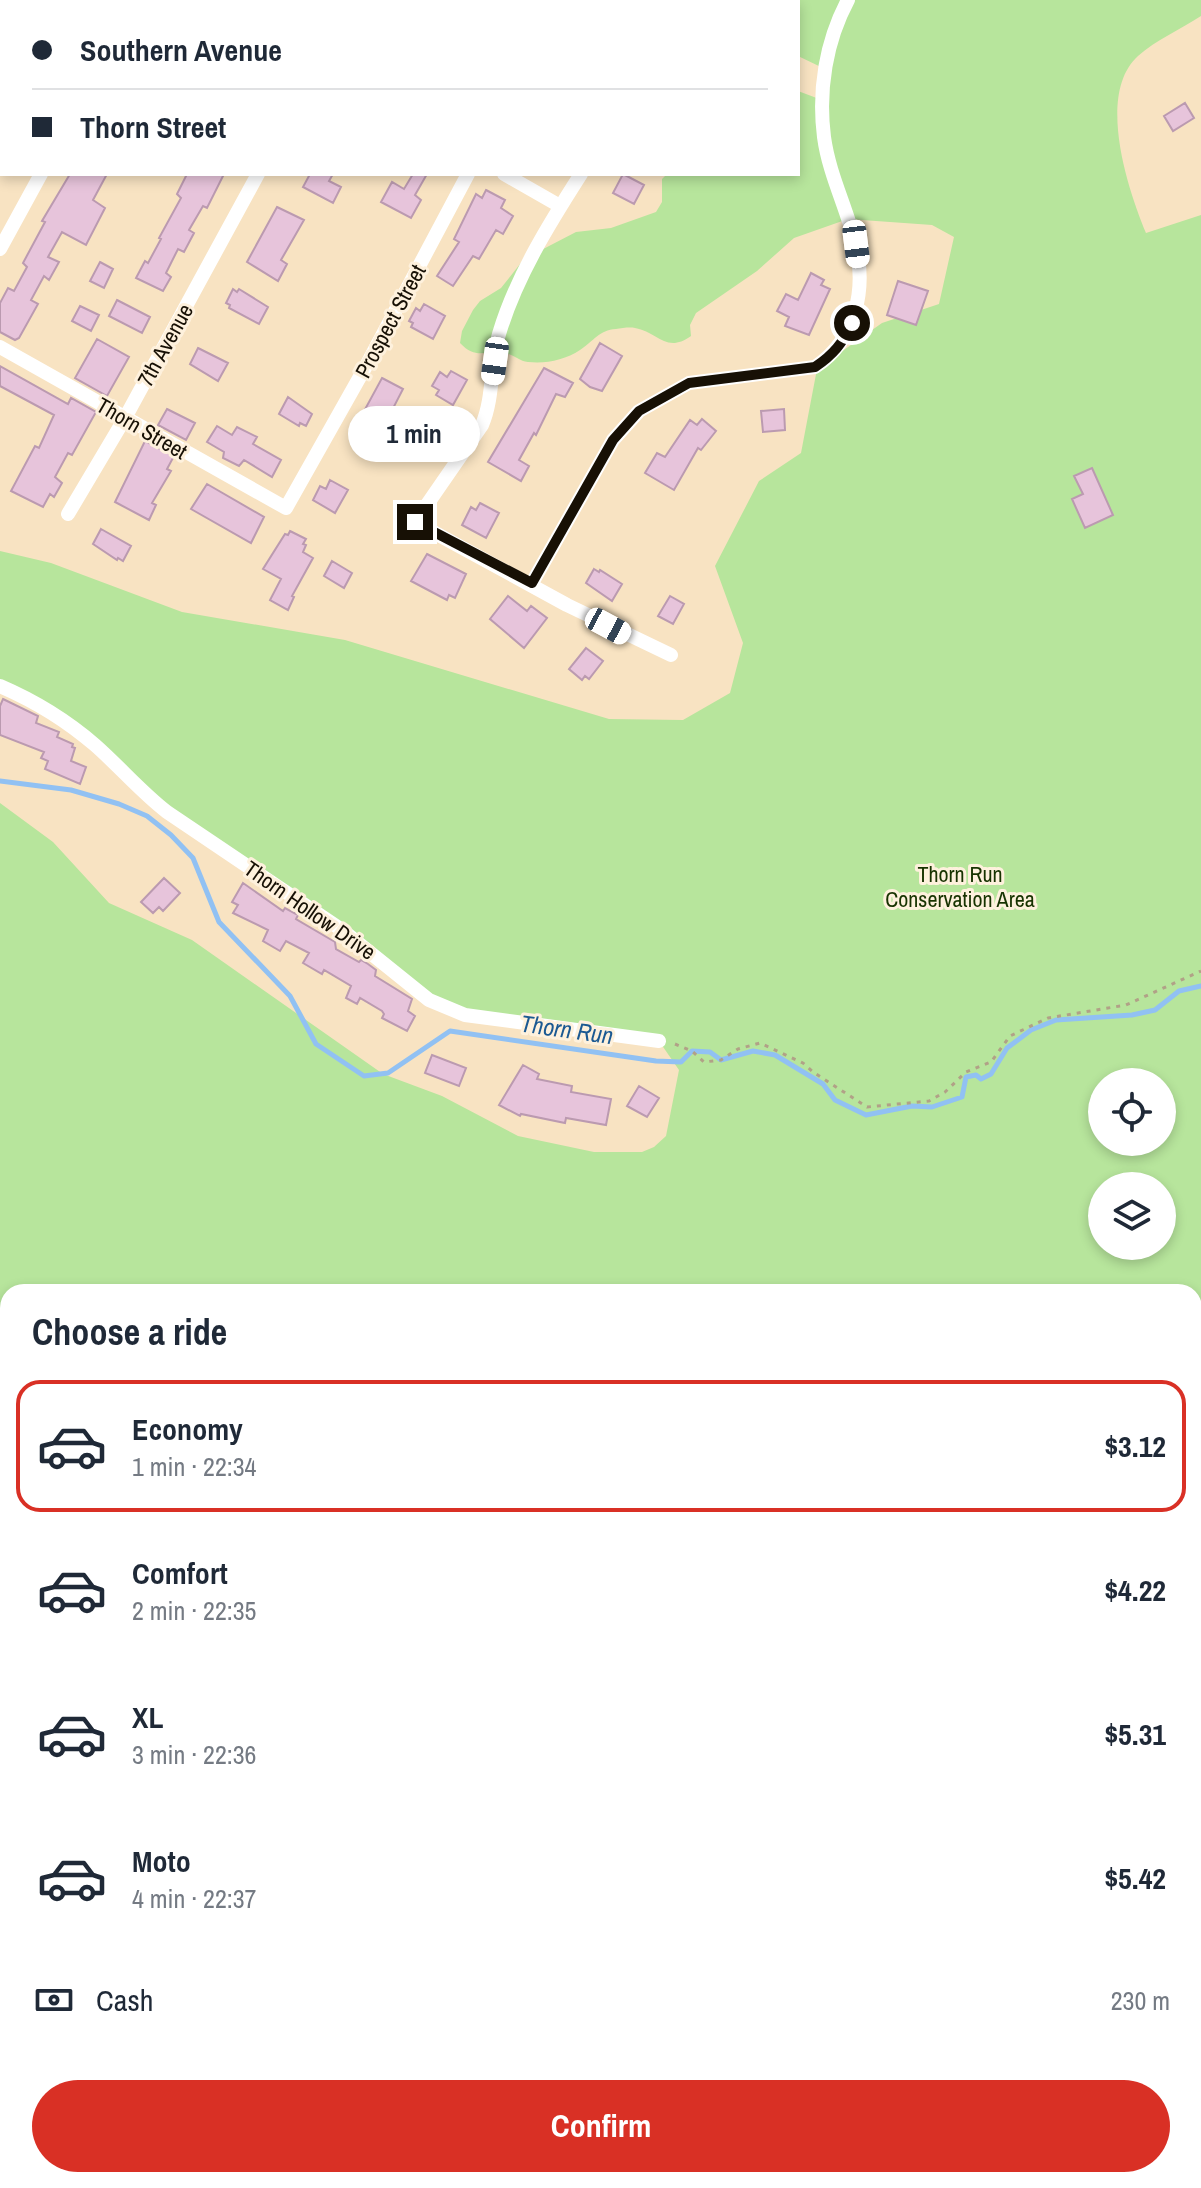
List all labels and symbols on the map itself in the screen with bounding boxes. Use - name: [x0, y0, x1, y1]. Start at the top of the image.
- car: [841, 219, 871, 269]
- street label: Prospect Street: [348, 259, 432, 383]
- street label: 7th Avenue: [130, 298, 200, 392]
- route start: [834, 305, 870, 341]
- car: [480, 336, 510, 386]
- street label: Thorn Street: [91, 390, 193, 466]
- callout: 1 min: [349, 406, 481, 462]
- route end: [397, 504, 433, 540]
- car: [581, 604, 635, 648]
- street label: Thorn Hollow Drive: [238, 853, 382, 967]
- park label: Thorn Run Conservation Area: [885, 859, 1035, 914]
- water label: Thorn Run: [519, 1007, 615, 1051]

